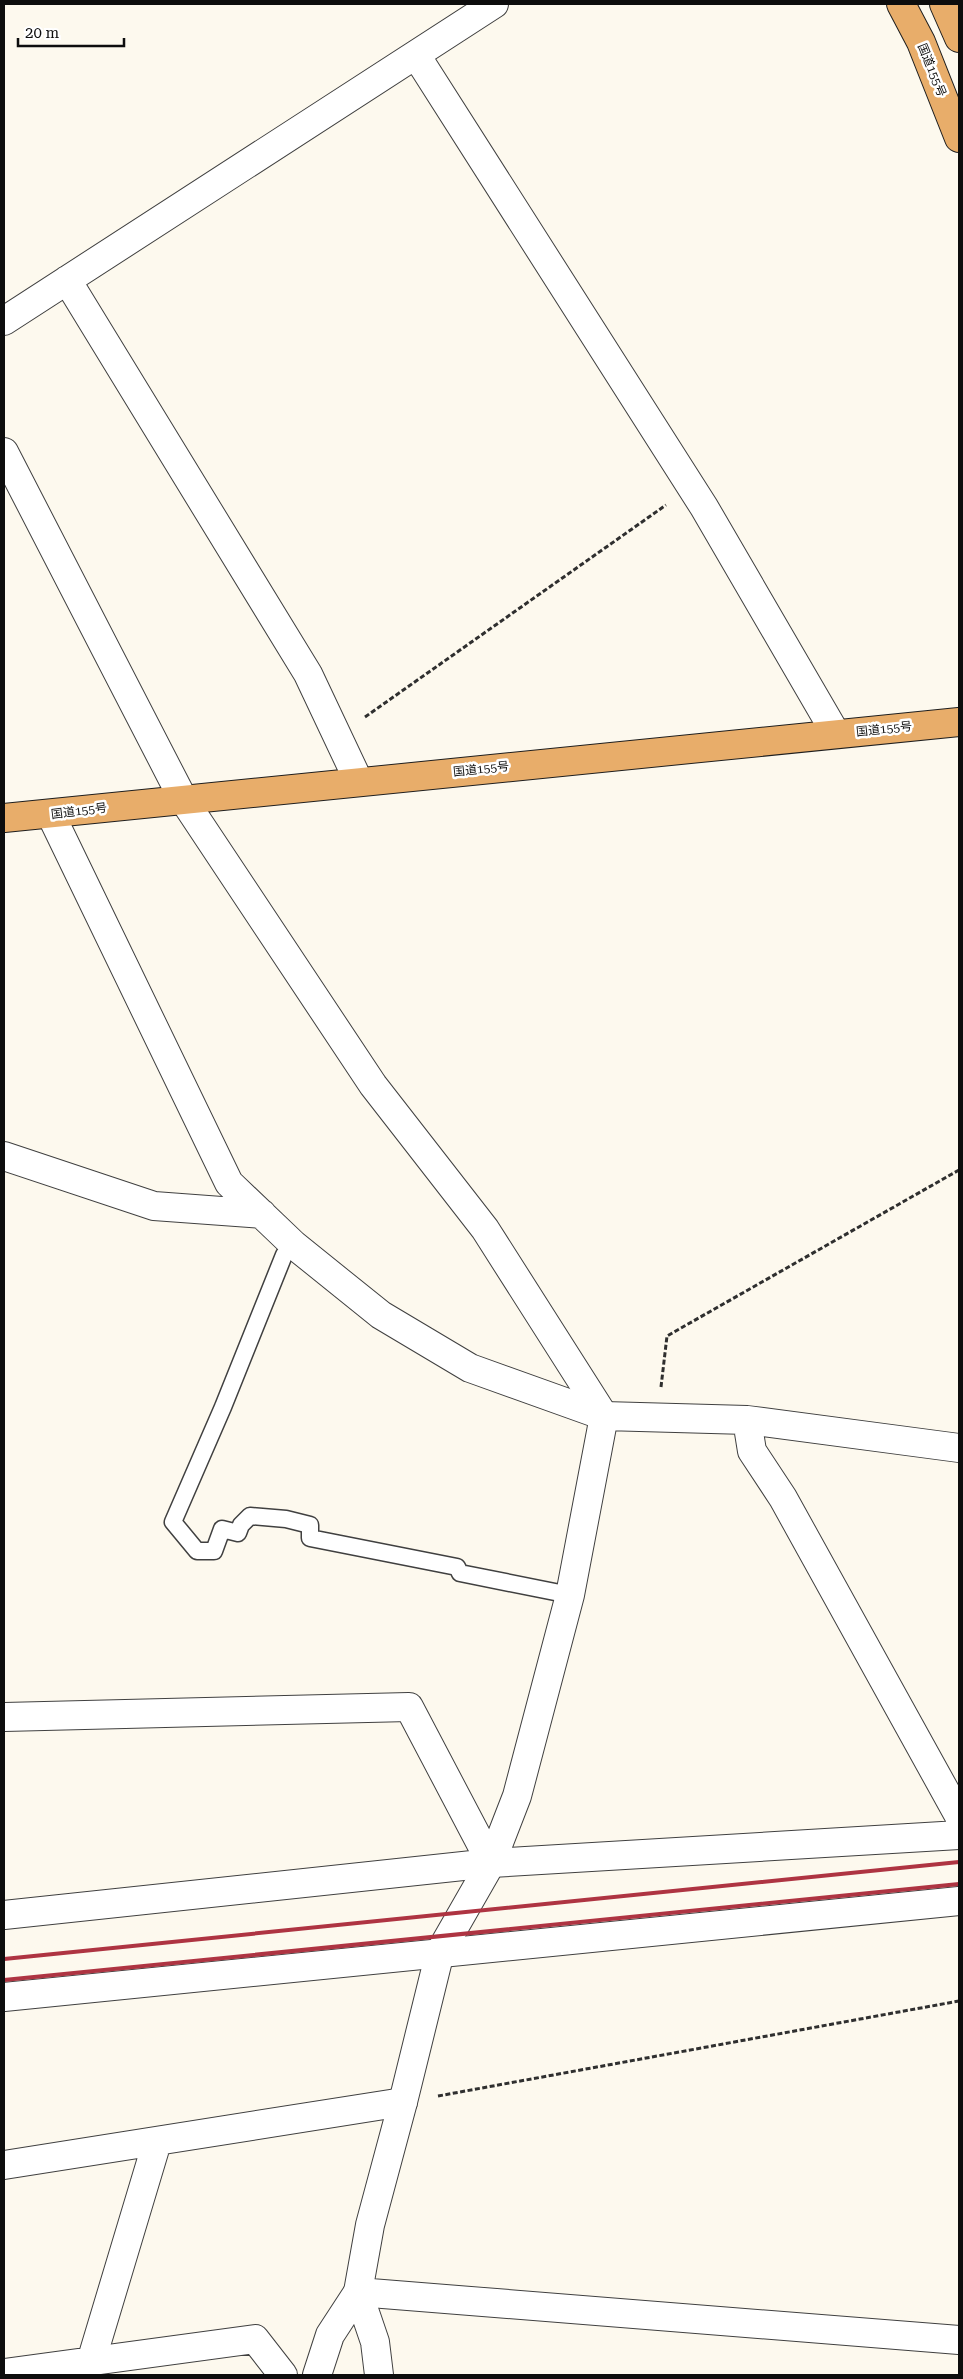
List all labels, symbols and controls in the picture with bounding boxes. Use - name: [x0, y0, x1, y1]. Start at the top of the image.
- scale bar: [18, 15, 124, 47]
- text: 20 m: [25, 24, 60, 42]
- street label: 国道155号: [915, 41, 949, 99]
- street label: 国道155号: [855, 719, 913, 739]
- street label: 国道155号: [452, 759, 510, 779]
- street label: 国道155号: [50, 801, 108, 821]

